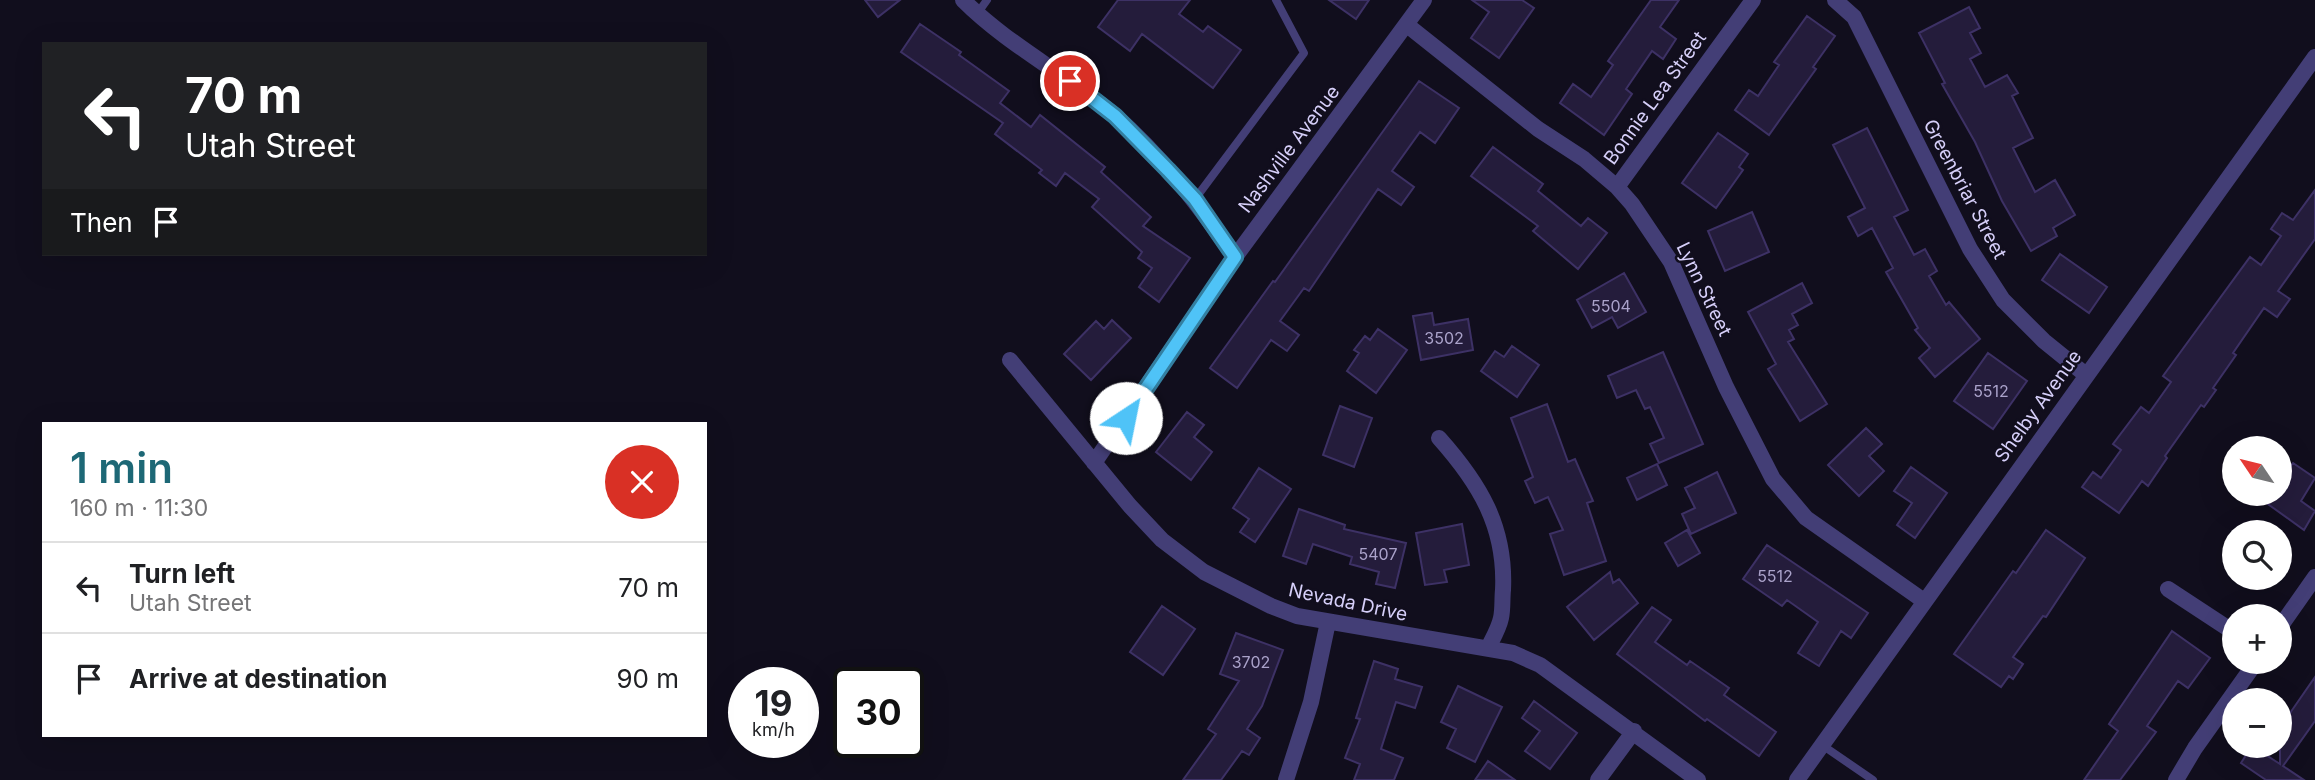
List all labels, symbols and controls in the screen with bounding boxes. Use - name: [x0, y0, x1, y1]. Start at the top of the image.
- street label: Bonnie Lea Street: [1599, 27, 1711, 169]
- pin: [1040, 51, 1100, 111]
- icon: arrive: [1051, 62, 1089, 100]
- text: 70 m: [185, 66, 302, 125]
- icon: left: [70, 70, 161, 161]
- street label: Nashville Avenue: [1234, 81, 1344, 217]
- street label: Greenbriar Street: [1918, 115, 2012, 263]
- text: Utah Street: [185, 126, 356, 165]
- icon: arrive: [147, 203, 185, 241]
- text: Then: [70, 207, 133, 238]
- street label: Lynn Street: [1671, 238, 1737, 340]
- house number: 5504: [1591, 296, 1631, 316]
- house number: 3502: [1424, 328, 1464, 348]
- street label: Shelby Avenue: [1990, 345, 2086, 467]
- position arrow: [1089, 381, 1163, 455]
- house number: 5512: [1973, 381, 2009, 401]
- north arrow: [2222, 436, 2292, 506]
- map controls: [2222, 436, 2292, 758]
- text: 1 min: [70, 442, 173, 493]
- button: close: [605, 445, 679, 519]
- text: 160 m · 11:30: [70, 494, 208, 522]
- button: search: [2222, 520, 2292, 590]
- house number: 5407: [1359, 544, 1397, 564]
- text: Turn left: [129, 558, 235, 589]
- house number: 5512: [1757, 566, 1793, 586]
- icon: left: [70, 569, 108, 607]
- text: 70 m: [618, 572, 679, 603]
- street label: Nevada Drive: [1286, 578, 1410, 626]
- text: Utah Street: [129, 589, 252, 617]
- button: +: [2222, 604, 2292, 674]
- house number: 3702: [1232, 652, 1270, 672]
- icon: arrive: [70, 660, 108, 698]
- text: Arrive at destination: [129, 663, 388, 694]
- text: 90 m: [616, 663, 679, 694]
- speed limit sign: 30: [833, 667, 924, 758]
- text: 19: [755, 682, 792, 724]
- button: −: [2222, 688, 2292, 758]
- text: km/h: [752, 719, 795, 740]

